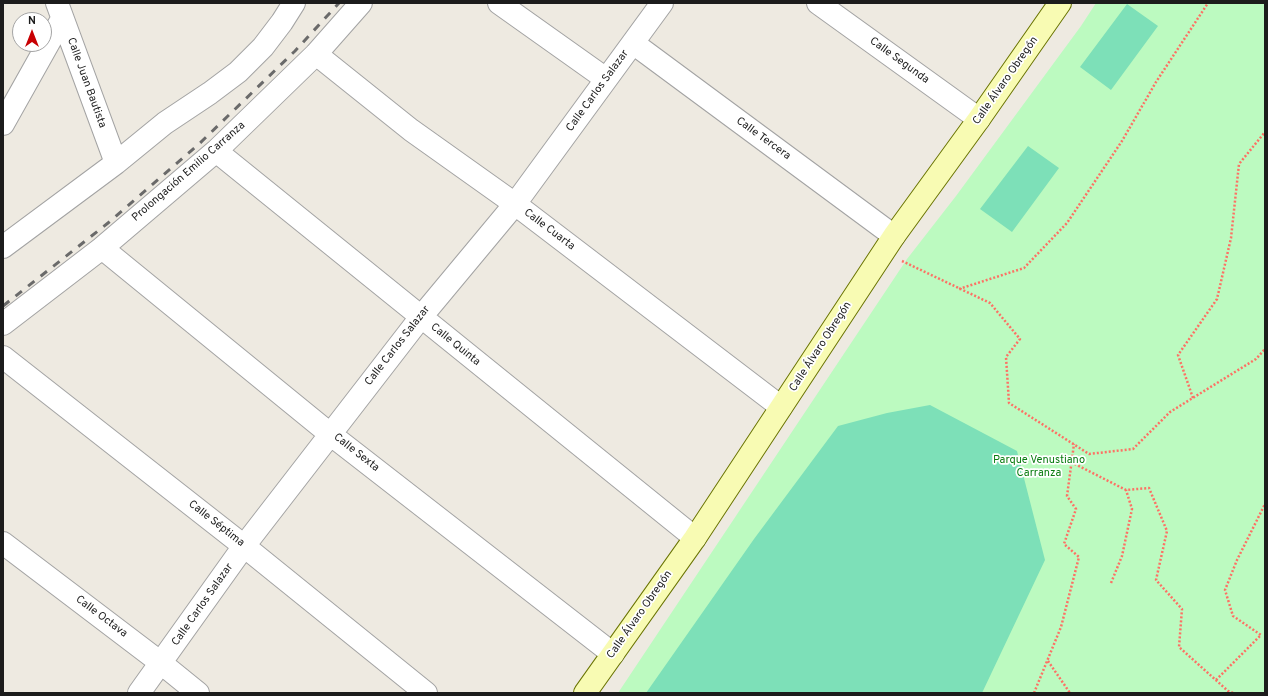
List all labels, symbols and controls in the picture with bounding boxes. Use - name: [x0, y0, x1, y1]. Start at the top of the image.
- north arrow: [12, 12, 52, 52]
- text: N: [28, 14, 36, 28]
- street label: Calle Álvaro Obregón: [971, 34, 1041, 128]
- street label: Calle Segunda: [867, 35, 931, 87]
- street label: Calle Juan Bautista: [64, 36, 108, 130]
- street label: Calle Carlos Salazar: [564, 48, 632, 134]
- street label: Calle Tercera: [733, 115, 793, 163]
- street label: Prolongación Emilio Carranza: [130, 119, 248, 225]
- street label: Calle Cuarta: [521, 206, 577, 254]
- street label: Calle Álvaro Obregón: [787, 300, 855, 394]
- street label: Calle Carlos Salazar: [363, 303, 433, 389]
- street label: Calle Quinta: [428, 321, 482, 369]
- street label: Calle Sexta: [330, 431, 382, 475]
- park label: Parque Venustiano Carranza: [993, 454, 1085, 480]
- street label: Calle Séptima: [185, 498, 247, 550]
- street label: Calle Carlos Salazar: [170, 561, 236, 649]
- street label: Calle Álvaro Obregón: [605, 568, 675, 662]
- street label: Calle Octava: [72, 593, 130, 641]

